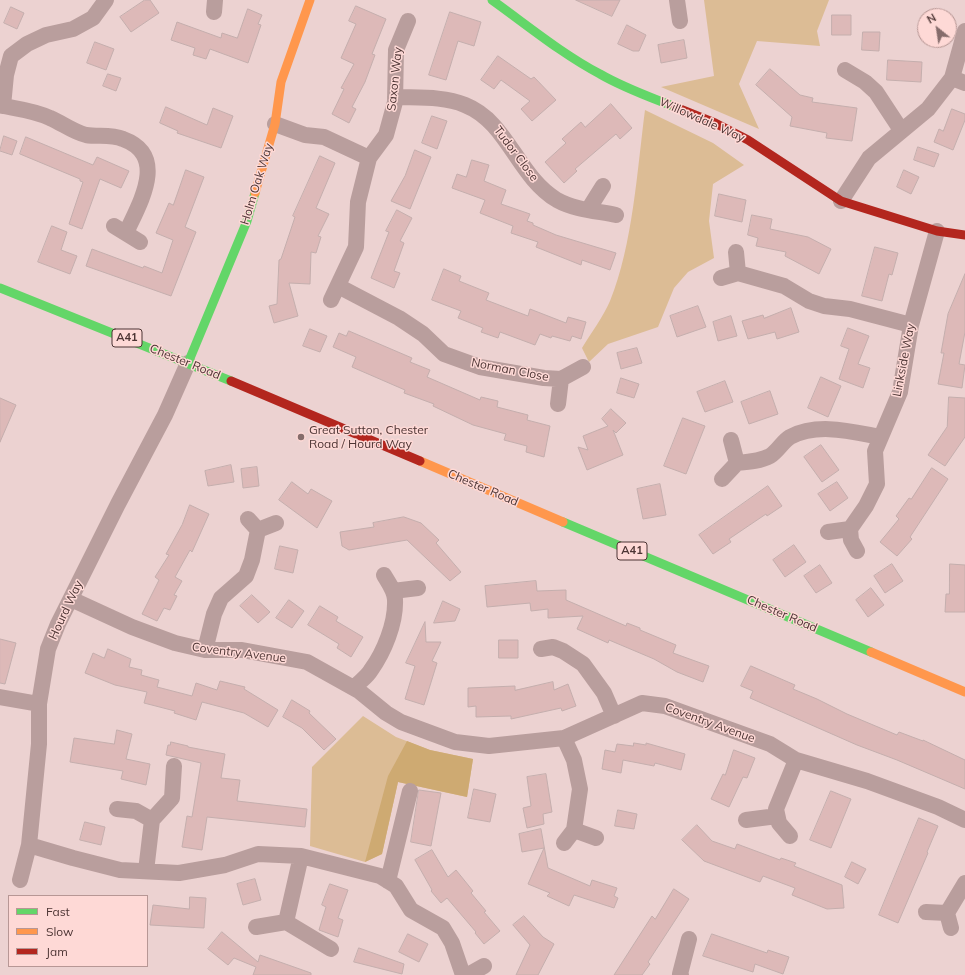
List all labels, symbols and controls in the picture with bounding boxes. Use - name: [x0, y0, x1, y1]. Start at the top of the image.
- north arrow: [917, 8, 957, 48]
- text: N: [924, 10, 939, 27]
- street label: Saxon Way: [384, 46, 406, 112]
- street label: Willowdale Way: [657, 95, 747, 145]
- street label: Tudor Close: [491, 124, 541, 184]
- street label: Holm Oak Way: [238, 141, 276, 227]
- street label: Linkside Way: [890, 322, 918, 398]
- road number: A41: [112, 329, 142, 347]
- street label: Chester Road: [147, 341, 223, 383]
- street label: Norman Close: [470, 355, 550, 385]
- place label: Great Sutton, Chester Road / Hourd Way: [309, 423, 428, 451]
- marker: Great Sutton, Chester Road / Hourd Way: [296, 432, 306, 442]
- street label: Chester Road: [446, 467, 520, 509]
- road number: A41: [617, 542, 647, 560]
- street label: Hourd Way: [46, 578, 86, 642]
- street label: Chester Road: [745, 593, 819, 635]
- street label: Coventry Avenue: [191, 640, 287, 666]
- street label: Coventry Avenue: [663, 700, 757, 746]
- legend: [8, 895, 148, 967]
- text: Fast: [46, 904, 70, 919]
- text: Slow: [46, 924, 74, 939]
- text: Jam: [46, 944, 68, 959]

